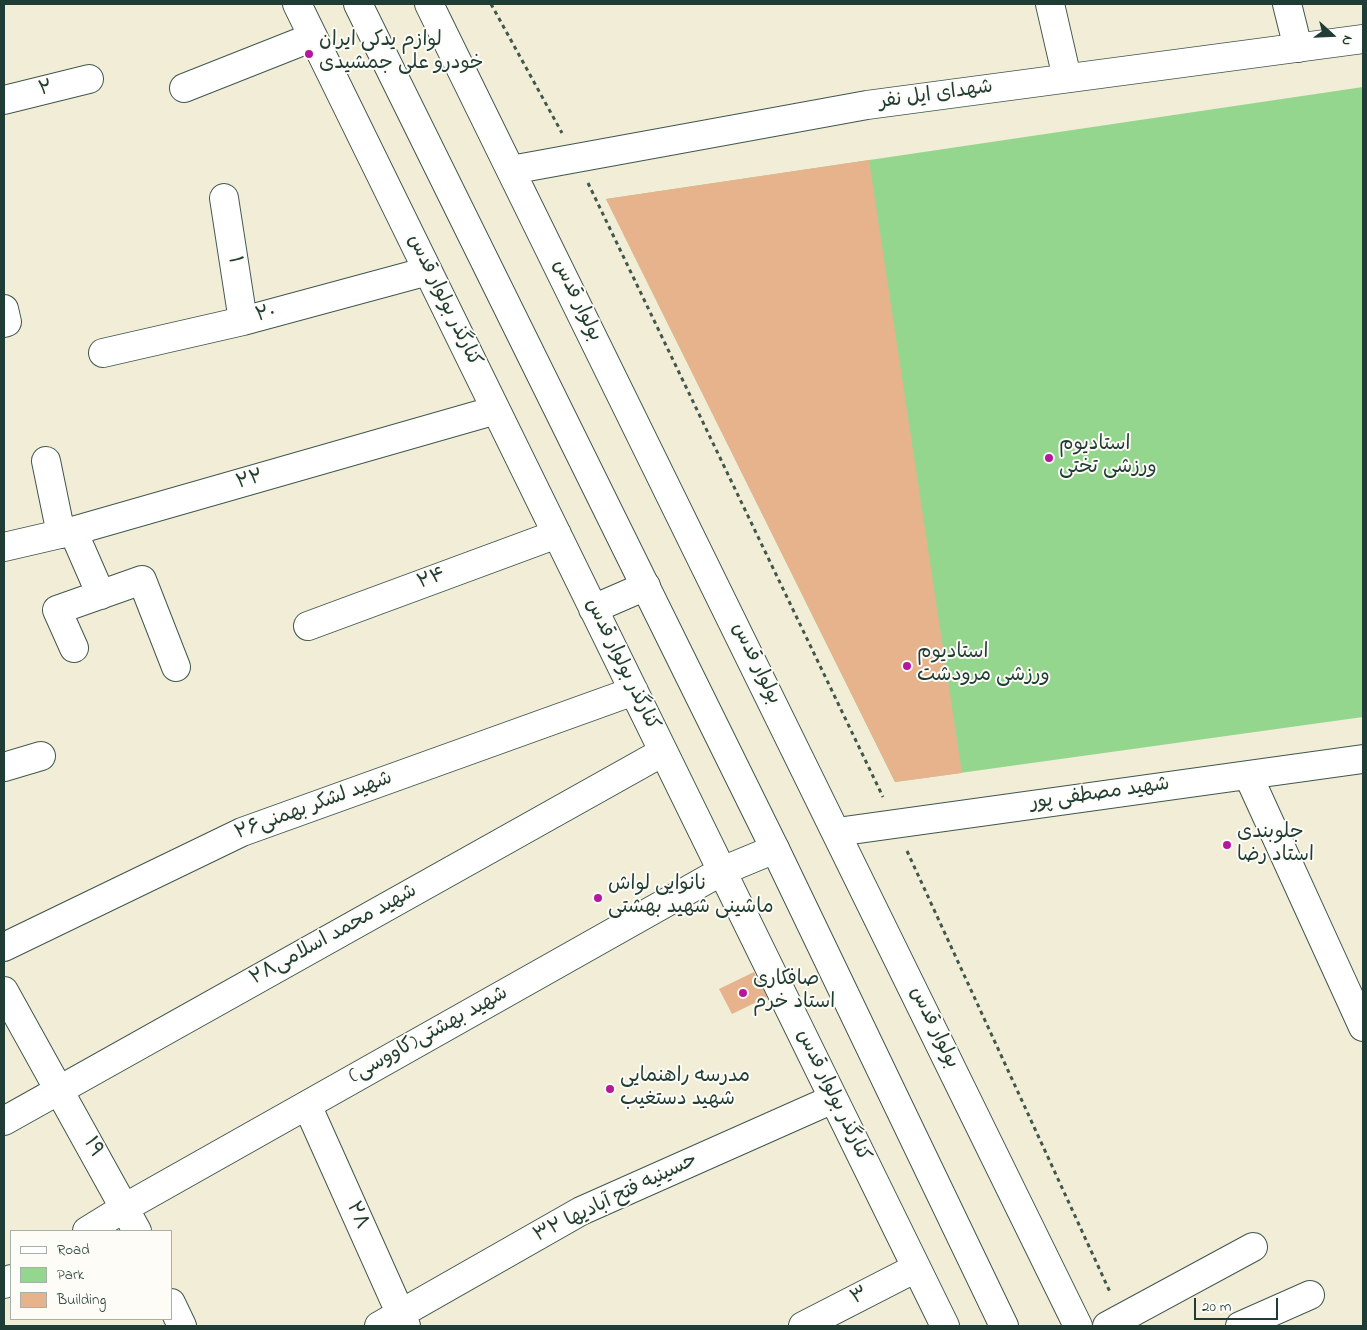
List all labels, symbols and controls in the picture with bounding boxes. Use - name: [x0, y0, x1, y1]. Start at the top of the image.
- north arrow: [1307, 10, 1357, 60]
- place label: لوازم یدکی ایران خودرو علی جمشیدی: [319, 30, 483, 77]
- text: N: [1335, 32, 1358, 48]
- marker: لوازم یدکی ایران خودرو علی جمشیدی: [303, 48, 315, 60]
- street label: شهدای ایل نفر: [877, 76, 995, 116]
- street label: ۲: [37, 77, 55, 103]
- street label: کنارگذر بولوار قدس: [401, 231, 485, 371]
- street label: ۱: [221, 255, 245, 265]
- street label: بولوار قدس: [546, 256, 606, 346]
- street label: ۲۰: [253, 301, 279, 329]
- place label: استادیوم ورزشی تختی: [1059, 434, 1157, 481]
- marker: استادیوم ورزشی تختی: [1043, 452, 1055, 464]
- street label: ۲۲: [234, 466, 266, 496]
- street label: ۲۴: [414, 564, 450, 596]
- street label: کنارگذر بولوار قدس: [579, 595, 663, 735]
- street label: بولوار قدس: [725, 619, 785, 709]
- place label: استادیوم ورزشی مرودشت: [917, 642, 1050, 689]
- marker: استادیوم ورزشی مرودشت: [901, 660, 913, 672]
- street label: شهید لشکر بهمنی۲۶: [232, 767, 396, 847]
- street label: شهید مصطفی پور: [1029, 773, 1171, 817]
- place label: جلوبندی استاد رضا: [1237, 822, 1314, 869]
- marker: جلوبندی استاد رضا: [1221, 839, 1233, 851]
- place label: نانوایی لواش ماشینی شهید بهشتی: [608, 874, 774, 921]
- street label: شهید محمد اسلامی۲۸: [246, 880, 422, 992]
- marker: نانوایی لواش ماشینی شهید بهشتی: [592, 892, 604, 904]
- place label: صافکاری استاد خرم: [753, 969, 835, 1016]
- street label: شهید بهشتی(کاووسی): [345, 982, 513, 1090]
- street label: بولوار قدس: [903, 983, 963, 1073]
- marker: صافکاری استاد خرم: [737, 987, 749, 999]
- street label: کنارگذر بولوار قدس: [790, 1026, 874, 1166]
- place label: مدرسه راهنمایی شهید دستغیب: [620, 1066, 750, 1113]
- marker: مدرسه راهنمایی شهید دستغیب: [604, 1083, 616, 1095]
- street label: ۱۹: [77, 1133, 107, 1163]
- street label: حسینیه فتح آبادیها ۳۲: [530, 1149, 702, 1249]
- street label: ۲۸: [339, 1199, 373, 1233]
- legend: [10, 1230, 172, 1320]
- text: Road: [57, 1239, 90, 1261]
- text: Park: [57, 1264, 84, 1286]
- street label: ۳: [847, 1283, 873, 1311]
- scale bar: [1197, 1288, 1281, 1320]
- text: Building: [57, 1289, 106, 1311]
- text: 20 m: [1202, 1296, 1231, 1318]

